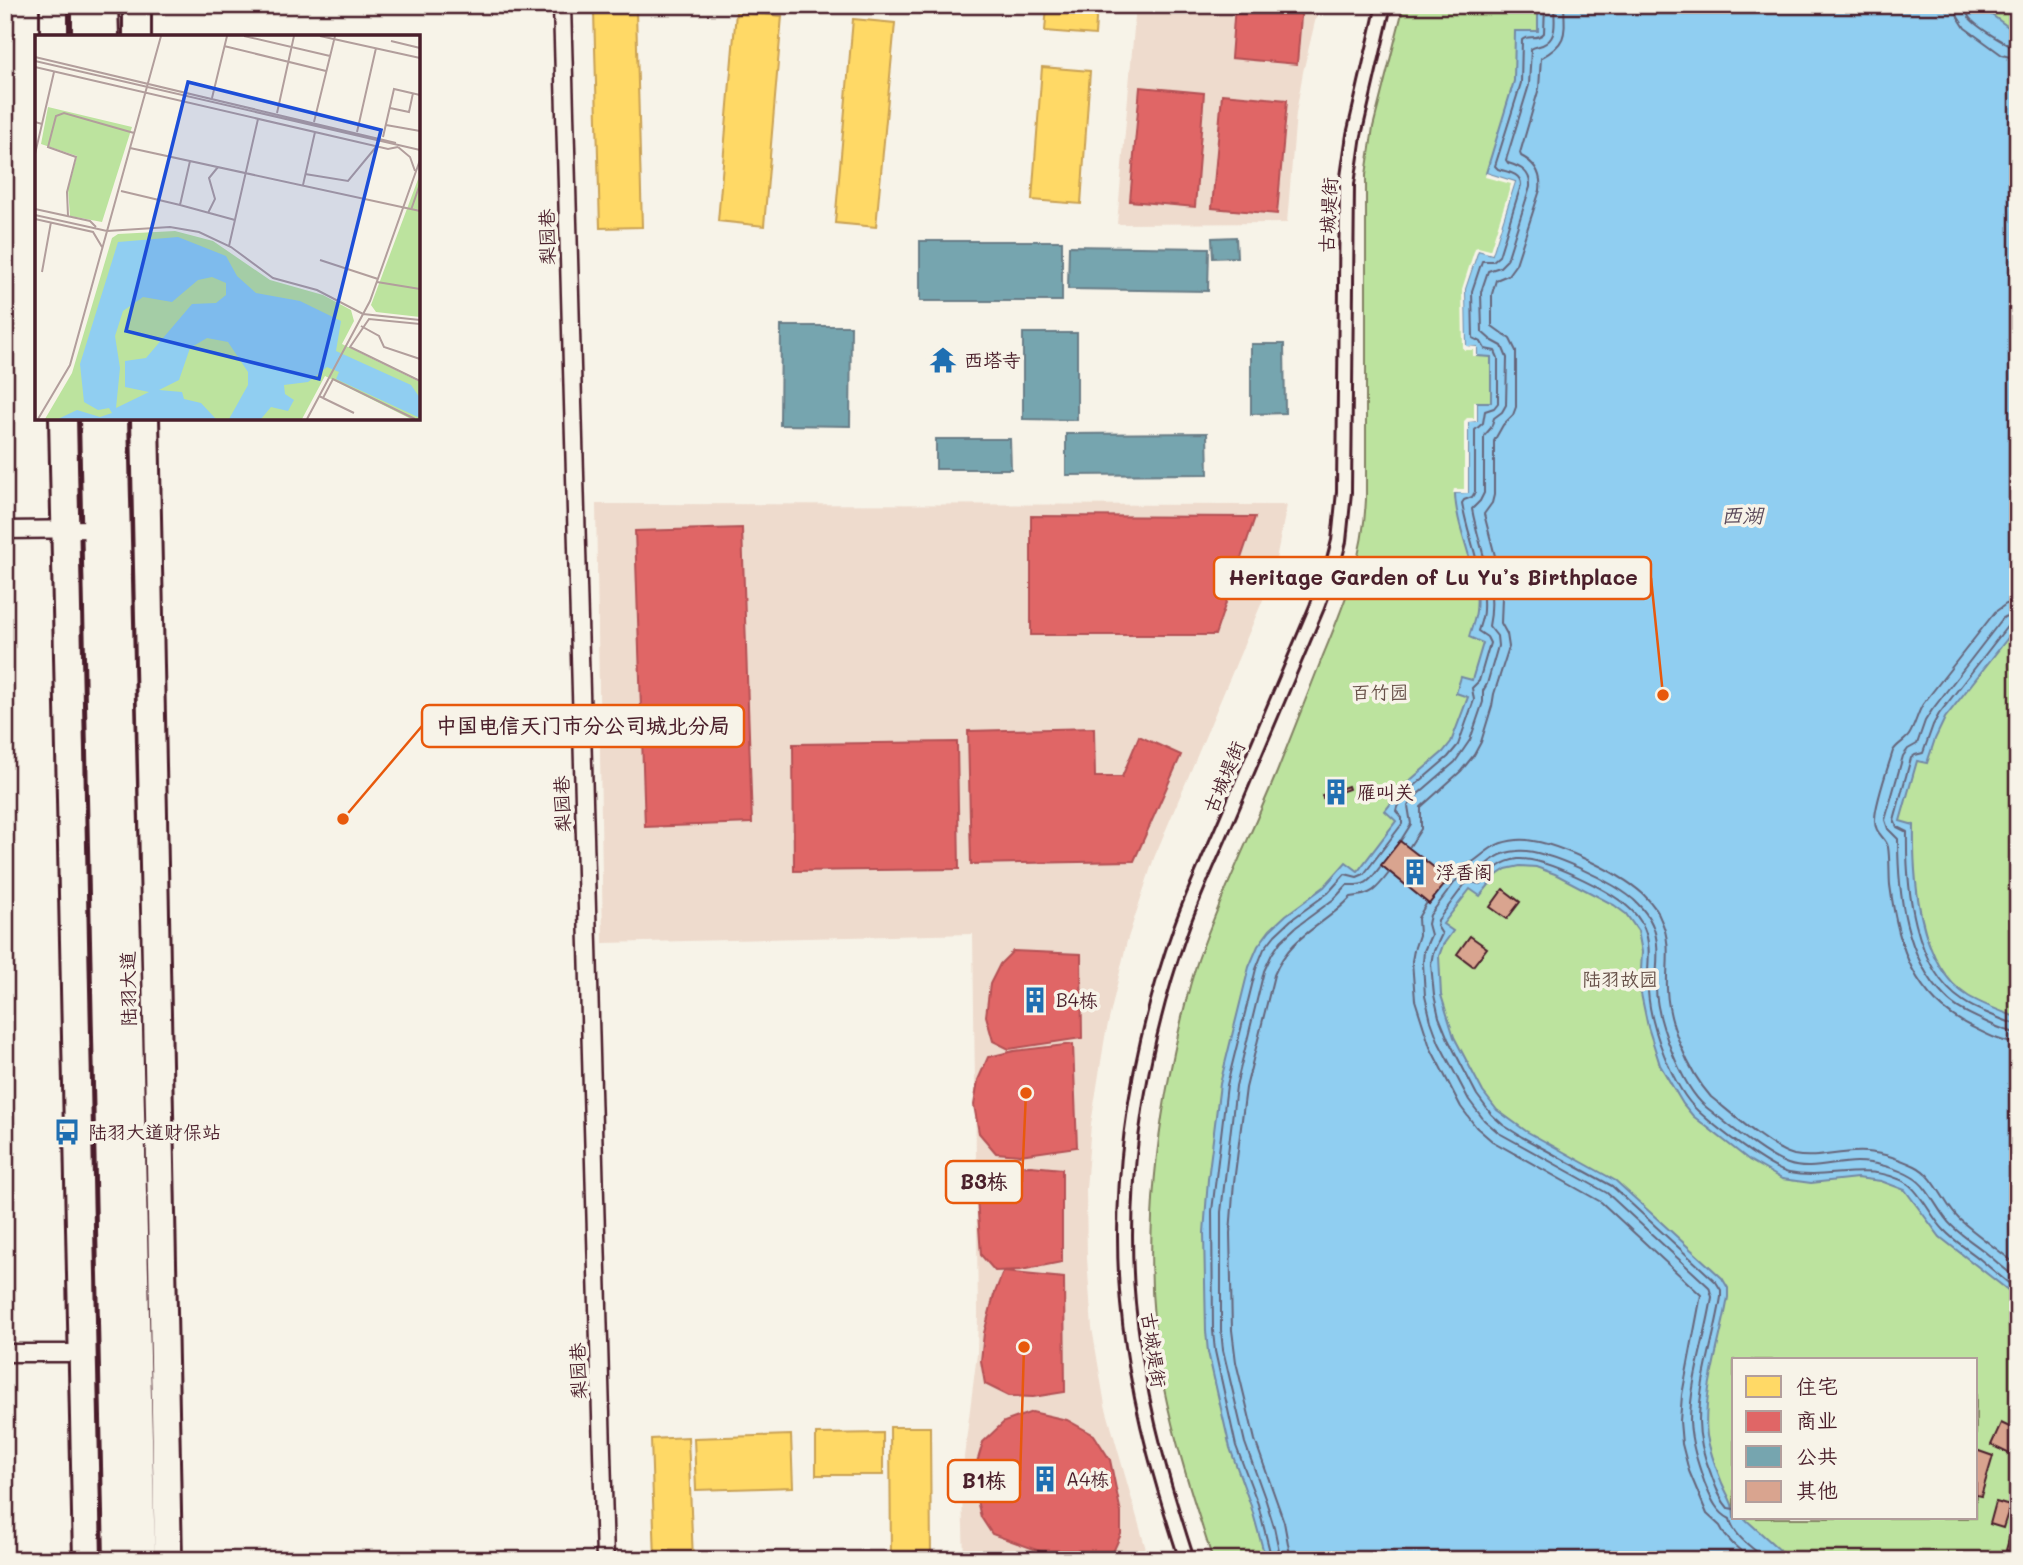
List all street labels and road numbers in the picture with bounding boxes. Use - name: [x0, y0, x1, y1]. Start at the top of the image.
- street label: 古城堤街: [1313, 176, 1342, 254]
- street label: 梨园巷: [534, 208, 559, 266]
- street label: 古城堤街: [1197, 737, 1250, 817]
- street label: 梨园巷: [548, 775, 575, 833]
- street label: 陆羽大道: [114, 951, 141, 1027]
- street label: 古城堤街: [1137, 1311, 1172, 1389]
- street label: 梨园巷: [564, 1342, 591, 1400]

